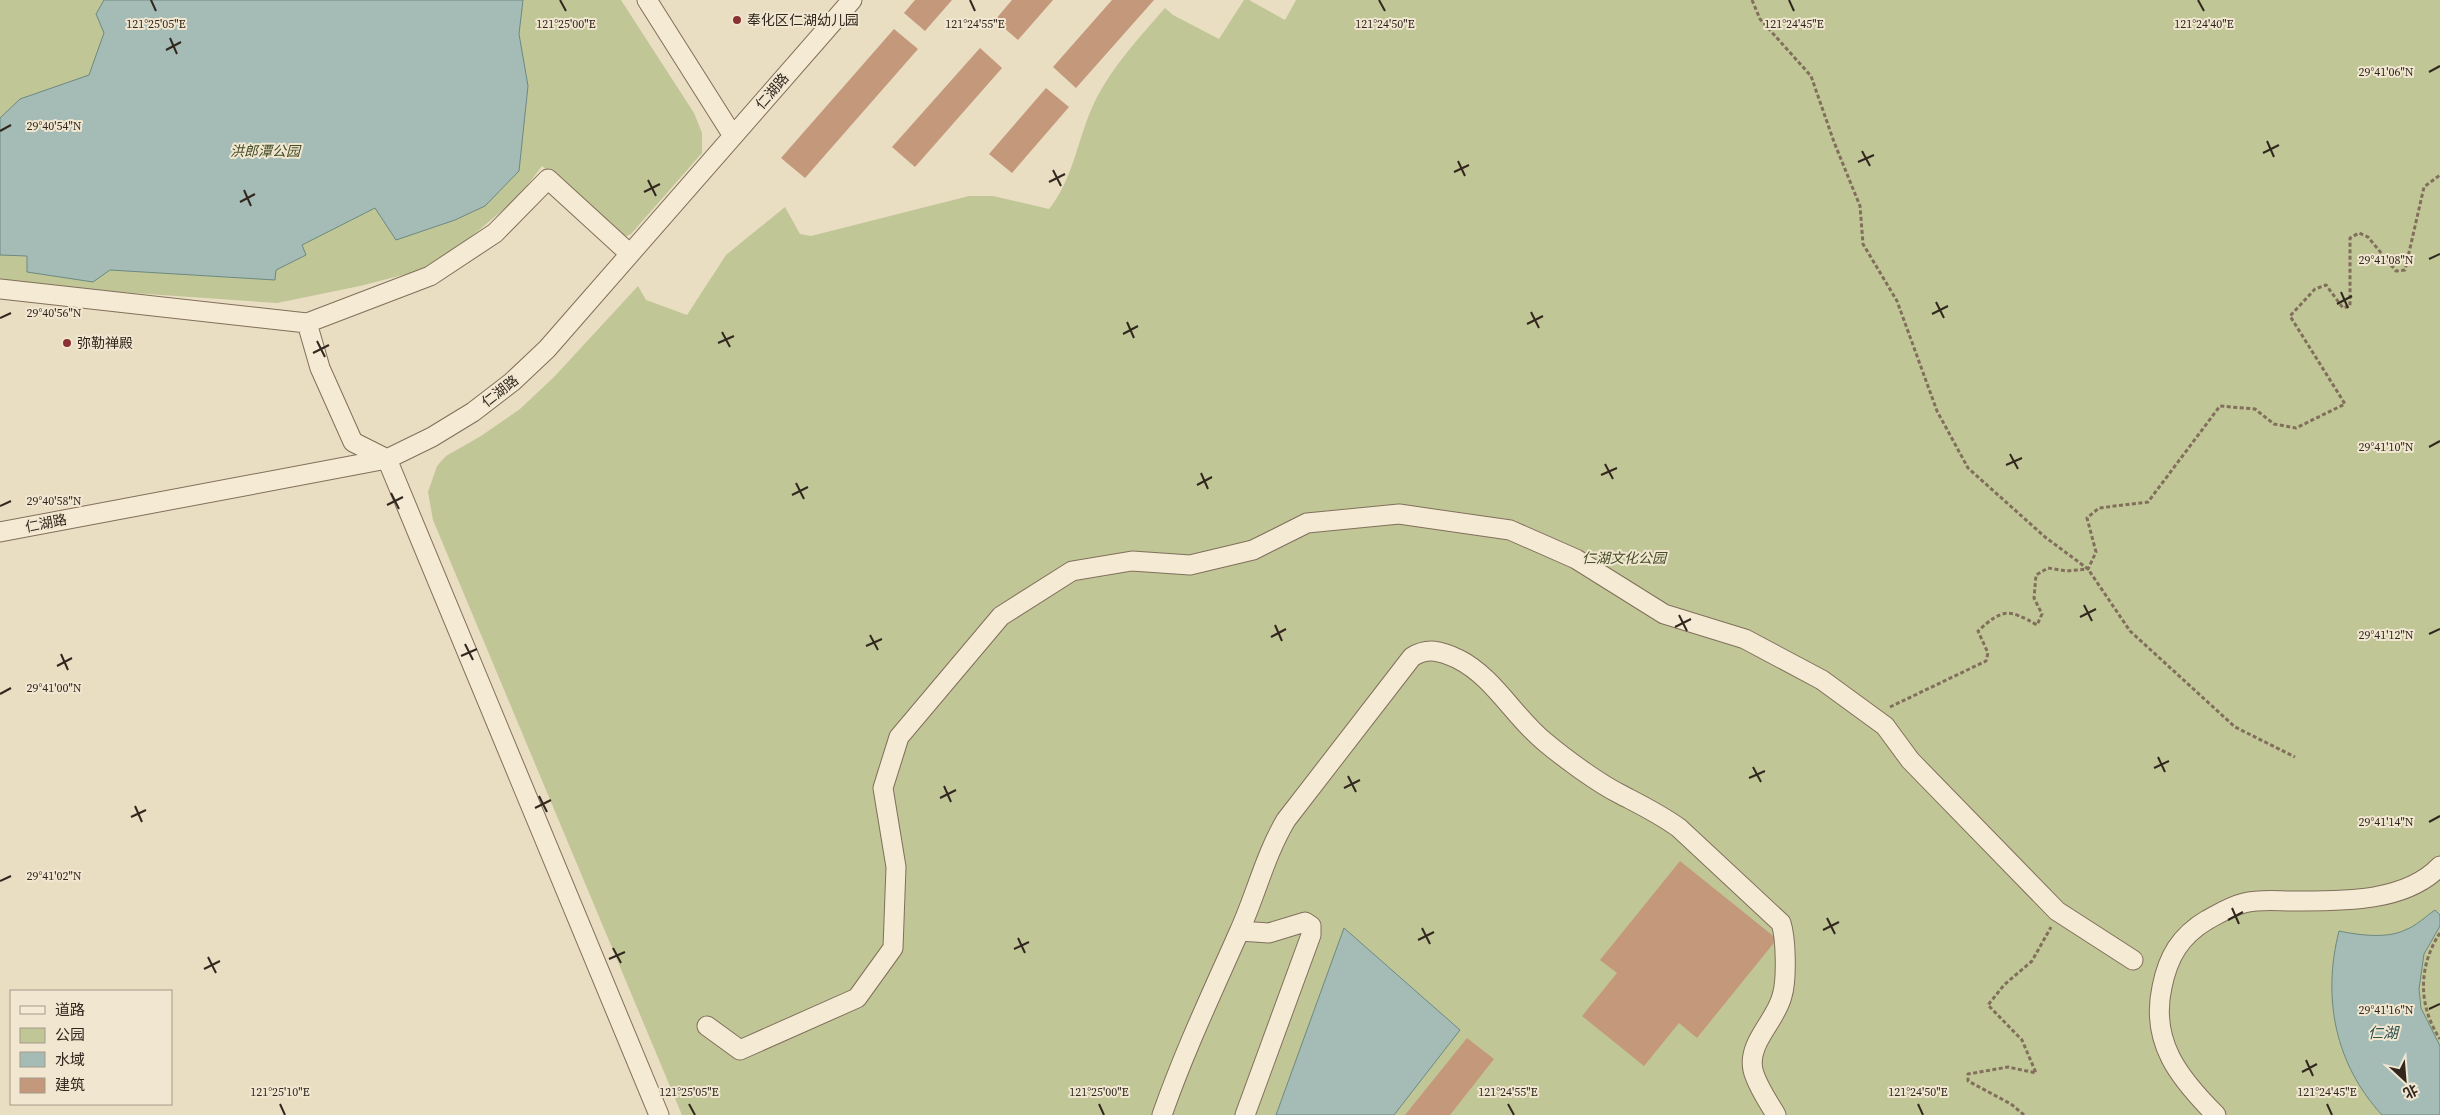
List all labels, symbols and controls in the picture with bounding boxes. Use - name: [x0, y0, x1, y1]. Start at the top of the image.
- place label: 奉化区仁湖幼儿园: [747, 10, 859, 30]
- marker: 奉化区仁湖幼儿园: [731, 14, 743, 26]
- text: 121°25'05"E: [126, 16, 186, 32]
- text: 121°25'00"E: [536, 16, 596, 32]
- text: 121°24'55"E: [945, 16, 1005, 32]
- text: 121°24'50"E: [1355, 16, 1415, 32]
- text: 121°24'45"E: [1764, 16, 1824, 32]
- text: 121°24'40"E: [2174, 16, 2234, 32]
- text: 29°41'06"N: [2358, 64, 2414, 80]
- street label: 仁湖路: [751, 69, 793, 113]
- text: 29°40'54"N: [26, 118, 82, 134]
- park label: 洪郎潭公园: [230, 141, 302, 161]
- text: 29°41'08"N: [2358, 252, 2414, 268]
- text: 29°40'56"N: [26, 305, 82, 321]
- place label: 弥勒禅殿: [77, 333, 133, 353]
- marker: 弥勒禅殿: [61, 337, 73, 349]
- street label: 仁湖路: [477, 370, 523, 412]
- text: 29°41'10"N: [2358, 439, 2414, 455]
- text: 29°40'58"N: [26, 493, 82, 509]
- street label: 仁湖路: [23, 509, 69, 537]
- park label: 仁湖文化公园: [1582, 548, 1668, 568]
- text: 29°41'12"N: [2358, 627, 2414, 643]
- text: 29°41'00"N: [26, 680, 82, 696]
- text: 29°41'14"N: [2358, 814, 2414, 830]
- text: 29°41'02"N: [26, 868, 82, 884]
- legend: [10, 990, 172, 1105]
- text: 道路: [55, 999, 85, 1020]
- text: 29°41'16"N: [2358, 1002, 2414, 1018]
- water label: 仁湖: [2368, 1022, 2400, 1043]
- text: 公园: [55, 1024, 85, 1045]
- text: 水域: [55, 1049, 85, 1070]
- north arrow: [2380, 1055, 2430, 1105]
- text: 建筑: [55, 1074, 85, 1095]
- text: 北: [2400, 1080, 2421, 1104]
- text: 121°25'10"E: [250, 1084, 310, 1100]
- text: 121°25'05"E: [659, 1084, 719, 1100]
- text: 121°25'00"E: [1069, 1084, 1129, 1100]
- text: 121°24'55"E: [1478, 1084, 1538, 1100]
- text: 121°24'50"E: [1888, 1084, 1948, 1100]
- text: 121°24'45"E: [2297, 1084, 2357, 1100]

